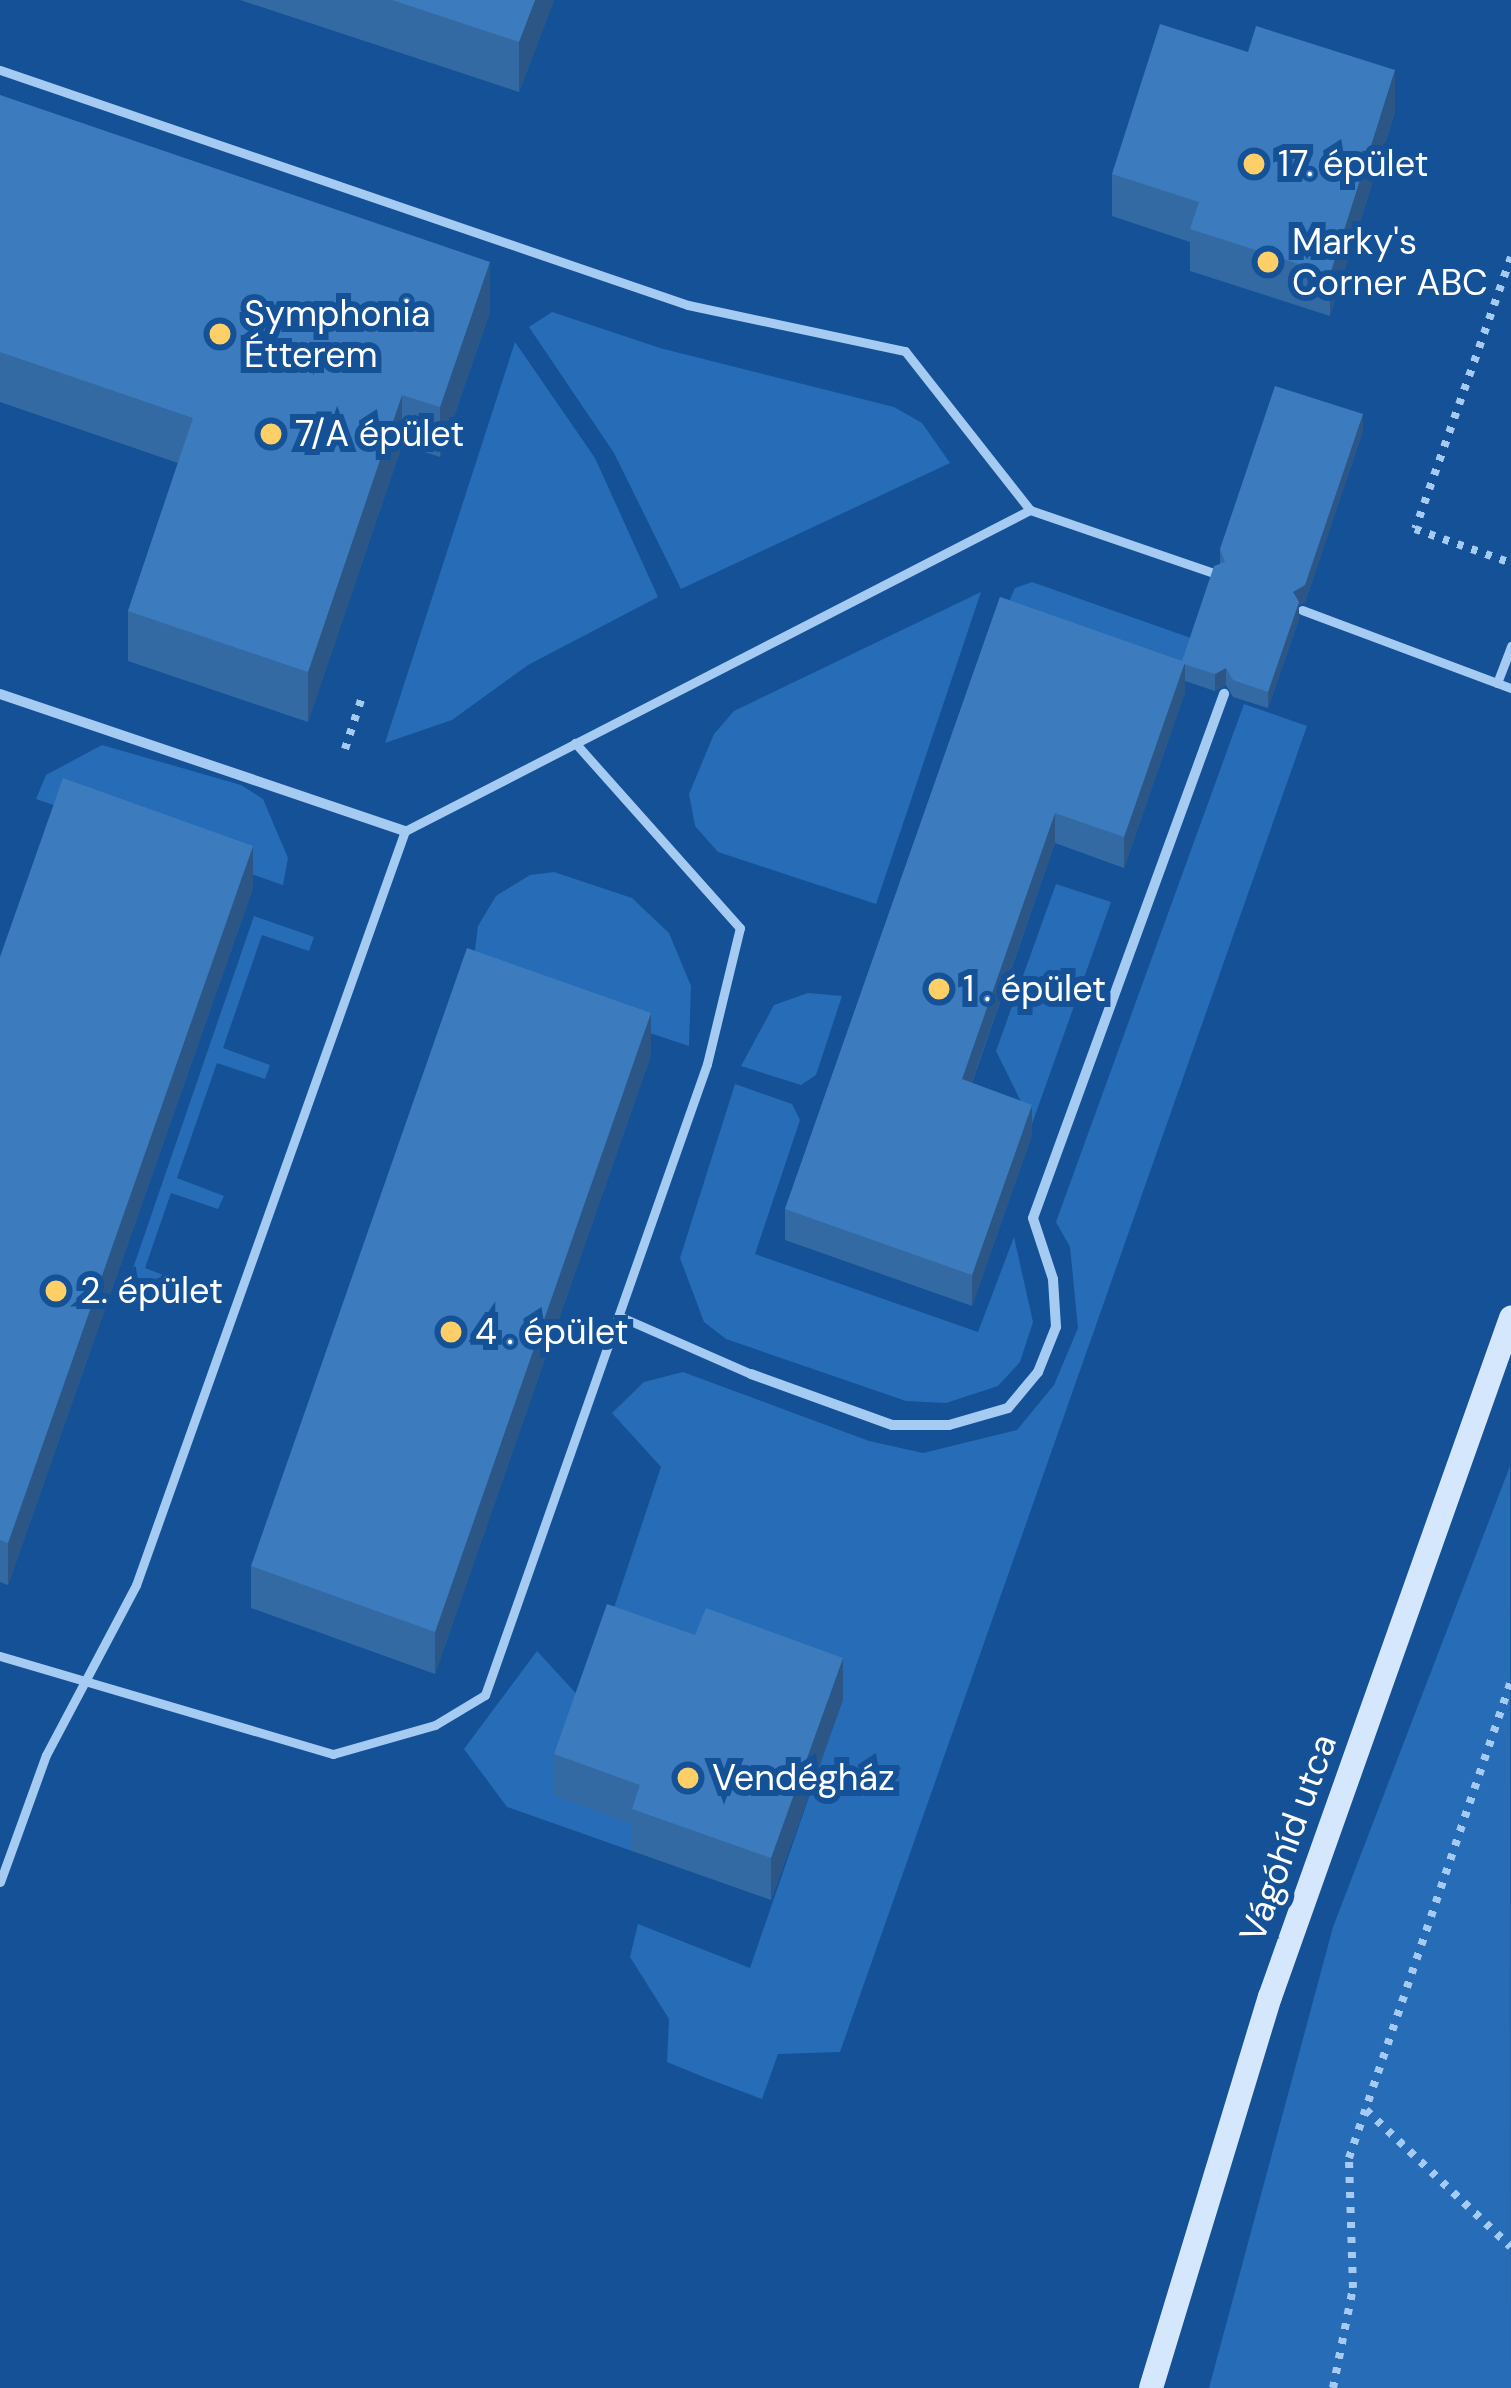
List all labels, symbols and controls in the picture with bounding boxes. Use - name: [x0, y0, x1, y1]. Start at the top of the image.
- place label: 17. épület: [1278, 142, 1429, 186]
- marker: 17. épület: [1241, 151, 1267, 177]
- place label: Marky's Corner ABC: [1292, 219, 1488, 304]
- marker: Marky's Corner ABC: [1255, 249, 1281, 275]
- place label: Symphonia Étterem: [244, 291, 430, 376]
- marker: Symphonia Étterem: [207, 321, 233, 347]
- place label: 7/A épület: [295, 412, 464, 456]
- marker: 7/A épület: [258, 421, 284, 447]
- place label: 1 . épület: [963, 967, 1106, 1011]
- marker: 1 . épület: [926, 976, 952, 1002]
- place label: 2. épület: [80, 1269, 223, 1313]
- marker: 2. épület: [43, 1278, 69, 1304]
- place label: 4 . épület: [475, 1310, 629, 1354]
- marker: 4 . épület: [438, 1319, 464, 1345]
- street label: Vágóhíd utca: [1230, 1728, 1346, 1948]
- place label: Vendégház: [712, 1756, 895, 1800]
- marker: Vendégház: [675, 1765, 701, 1791]

